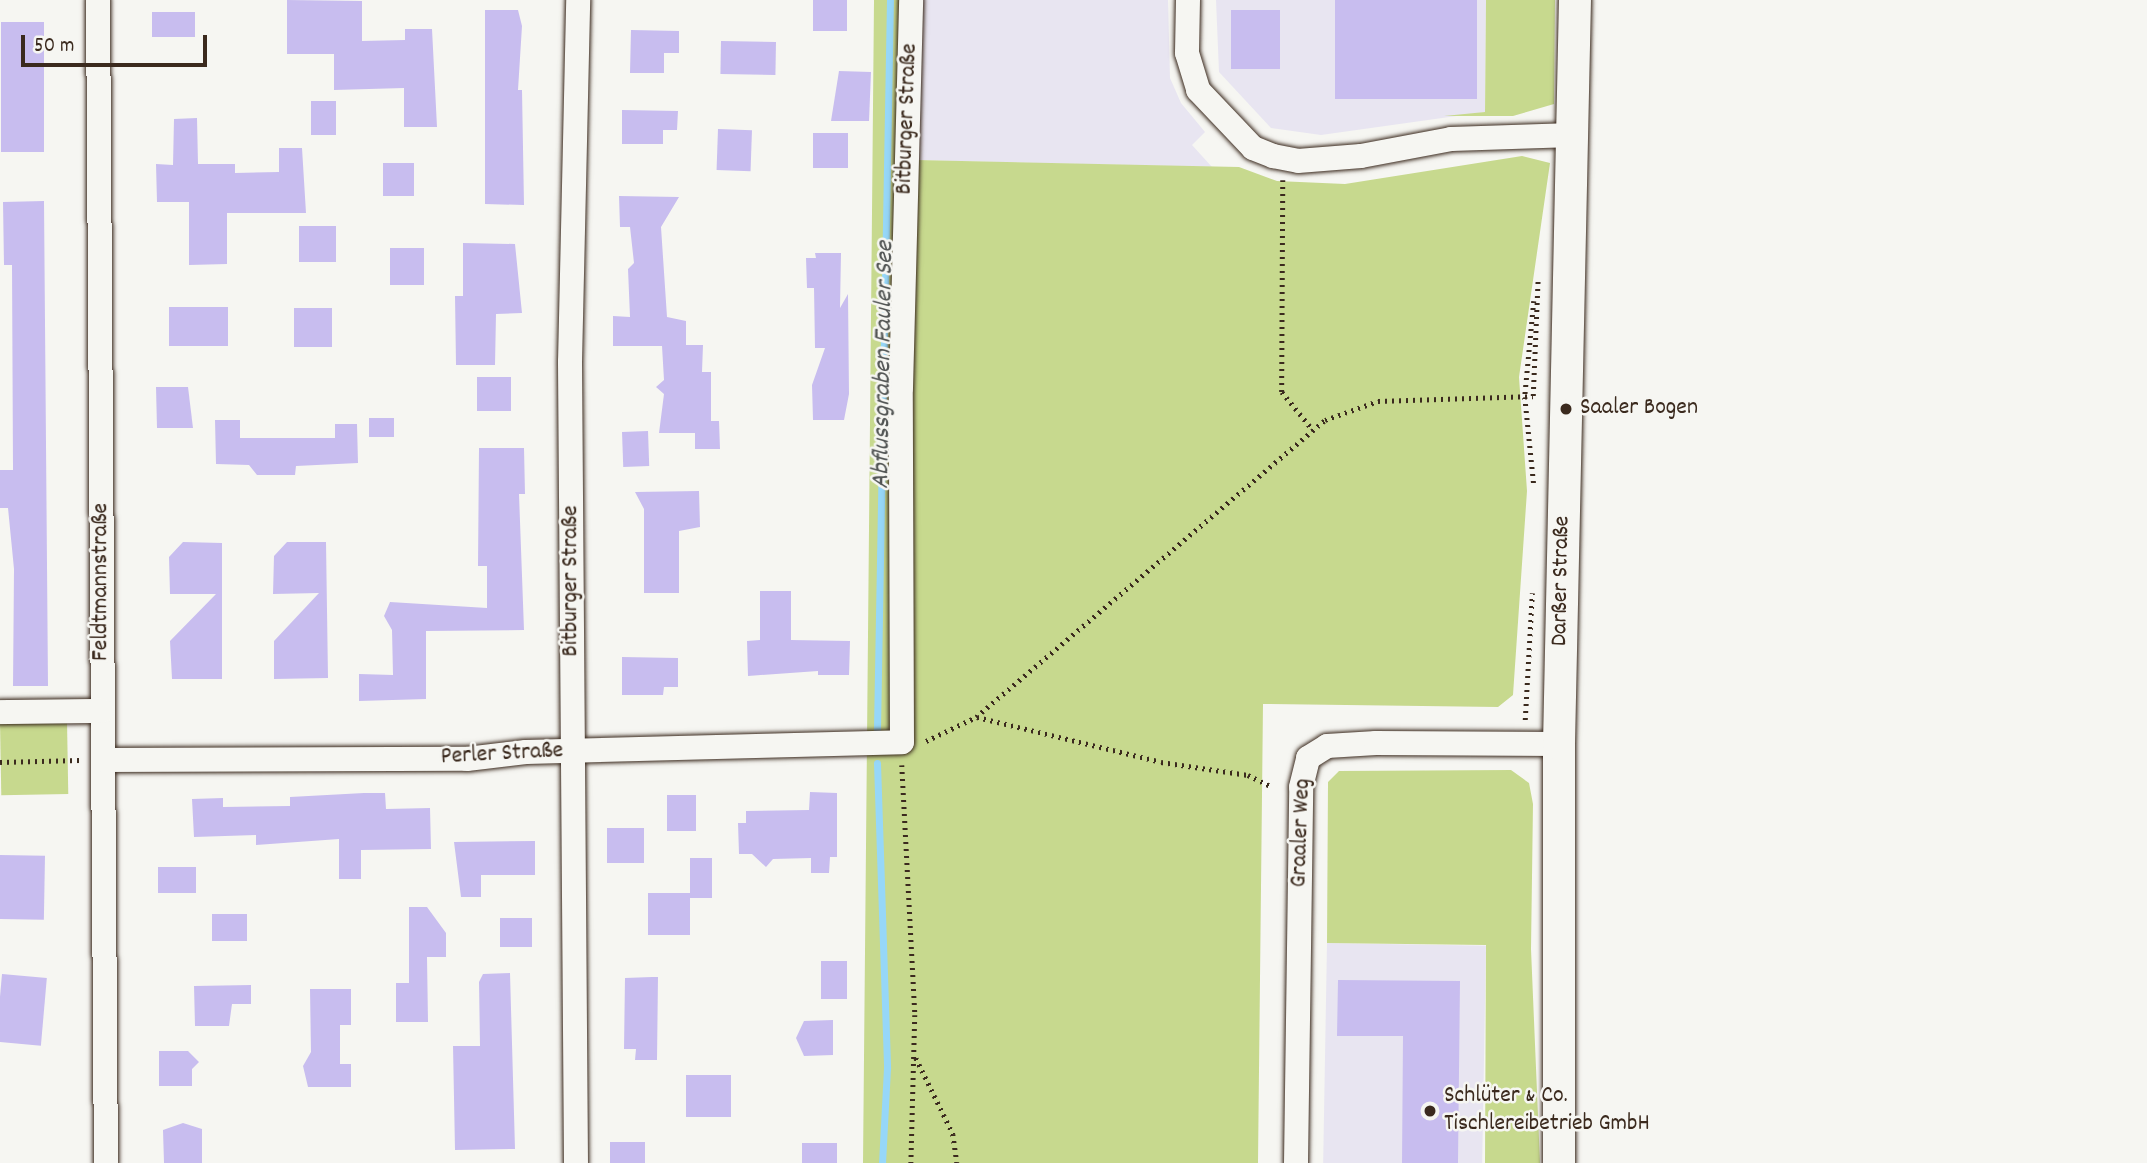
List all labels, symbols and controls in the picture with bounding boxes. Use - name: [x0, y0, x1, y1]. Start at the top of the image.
- scale bar: [24, 21, 210, 65]
- text: 50 m: [34, 32, 74, 62]
- street label: Bitburger Straße: [891, 43, 925, 195]
- water label: Abflussgraben Fauler See: [866, 241, 902, 489]
- place label: Saaler Bogen: [1580, 395, 1698, 423]
- marker: Saaler Bogen: [1558, 401, 1574, 417]
- street label: Feldtmannstraße: [88, 503, 116, 661]
- street label: Bitburger Straße: [558, 505, 586, 657]
- street label: Darßer Straße: [1546, 516, 1578, 646]
- street label: Perler Straße: [440, 737, 564, 773]
- street label: Graaler Weg: [1286, 778, 1318, 888]
- place label: Schlüter & Co. Tischlereibetrieb GmbH: [1444, 1083, 1650, 1139]
- marker: Schlüter & Co. Tischlereibetrieb GmbH: [1422, 1103, 1438, 1119]

